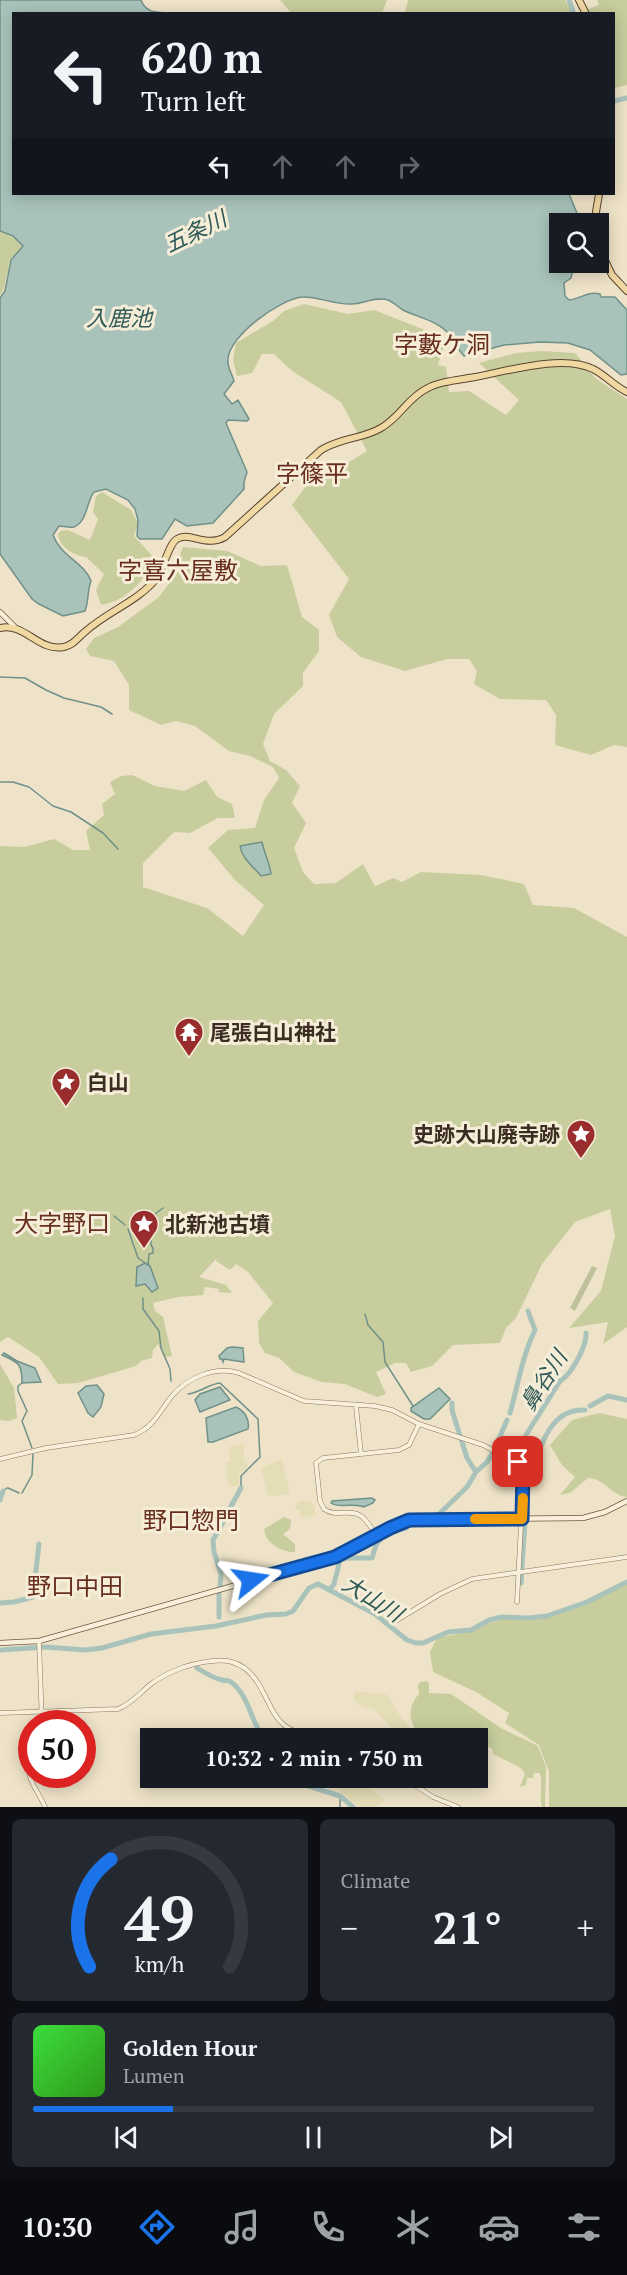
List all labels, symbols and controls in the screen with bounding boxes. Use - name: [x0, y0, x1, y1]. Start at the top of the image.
- text: 620 m: [141, 29, 262, 85]
- icon: left: [42, 36, 120, 114]
- text: Turn left: [141, 83, 246, 119]
- icon: left: [203, 150, 236, 183]
- icon: ahead: [266, 150, 299, 183]
- icon: ahead: [329, 150, 362, 183]
- icon: right: [392, 150, 425, 183]
- water label: 五条川: [159, 203, 233, 259]
- map controls: [549, 213, 609, 273]
- button: search: [549, 213, 609, 273]
- water label: 入鹿池: [86, 303, 154, 332]
- district label: 字藪ケ洞: [394, 328, 490, 360]
- district label: 字篠平: [276, 457, 348, 489]
- district label: 字喜六屋敷: [118, 554, 238, 586]
- temple icon: 尾張白山神社: [173, 1016, 205, 1058]
- place label: 尾張白山神社: [210, 1018, 336, 1046]
- place icon: 白山: [50, 1066, 82, 1108]
- place label: 白山: [87, 1068, 129, 1096]
- place icon: 史跡大山廃寺跡: [565, 1118, 597, 1160]
- place label: 史跡大山廃寺跡: [413, 1120, 560, 1148]
- district label: 大字野口: [14, 1207, 110, 1239]
- place icon: 北新池古墳: [128, 1208, 160, 1250]
- place label: 北新池古墳: [165, 1210, 270, 1238]
- water label: 鼻谷川: [513, 1343, 574, 1416]
- pin: [492, 1436, 543, 1487]
- icon: arrive: [501, 1445, 534, 1478]
- district label: 野口惣門: [143, 1504, 239, 1536]
- position arrow: [219, 1548, 283, 1612]
- water label: 大山川: [337, 1568, 410, 1629]
- district label: 野口中田: [27, 1570, 123, 1602]
- speed limit sign: 50: [18, 1710, 96, 1788]
- text: 10:32 · 2 min · 750 m: [205, 1743, 423, 1772]
- text: Climate: [341, 1867, 410, 1894]
- text: 49: [124, 1876, 195, 1959]
- text: 21°: [433, 1897, 502, 1957]
- text: −: [341, 1906, 358, 1949]
- text: +: [576, 1906, 594, 1949]
- text: km/h: [135, 1950, 185, 1978]
- text: Golden Hour: [123, 2033, 257, 2062]
- text: Lumen: [123, 2062, 185, 2089]
- icon: previous: [110, 2121, 143, 2154]
- icon: pause: [297, 2121, 330, 2154]
- icon: next: [484, 2121, 517, 2154]
- icon: directions: [136, 2206, 178, 2248]
- icon: music: [221, 2206, 263, 2248]
- icon: phone: [307, 2206, 349, 2248]
- icon: climate: [392, 2206, 434, 2248]
- icon: car: [478, 2206, 520, 2248]
- icon: filters: [563, 2206, 605, 2248]
- text: 10:30: [22, 2209, 92, 2245]

